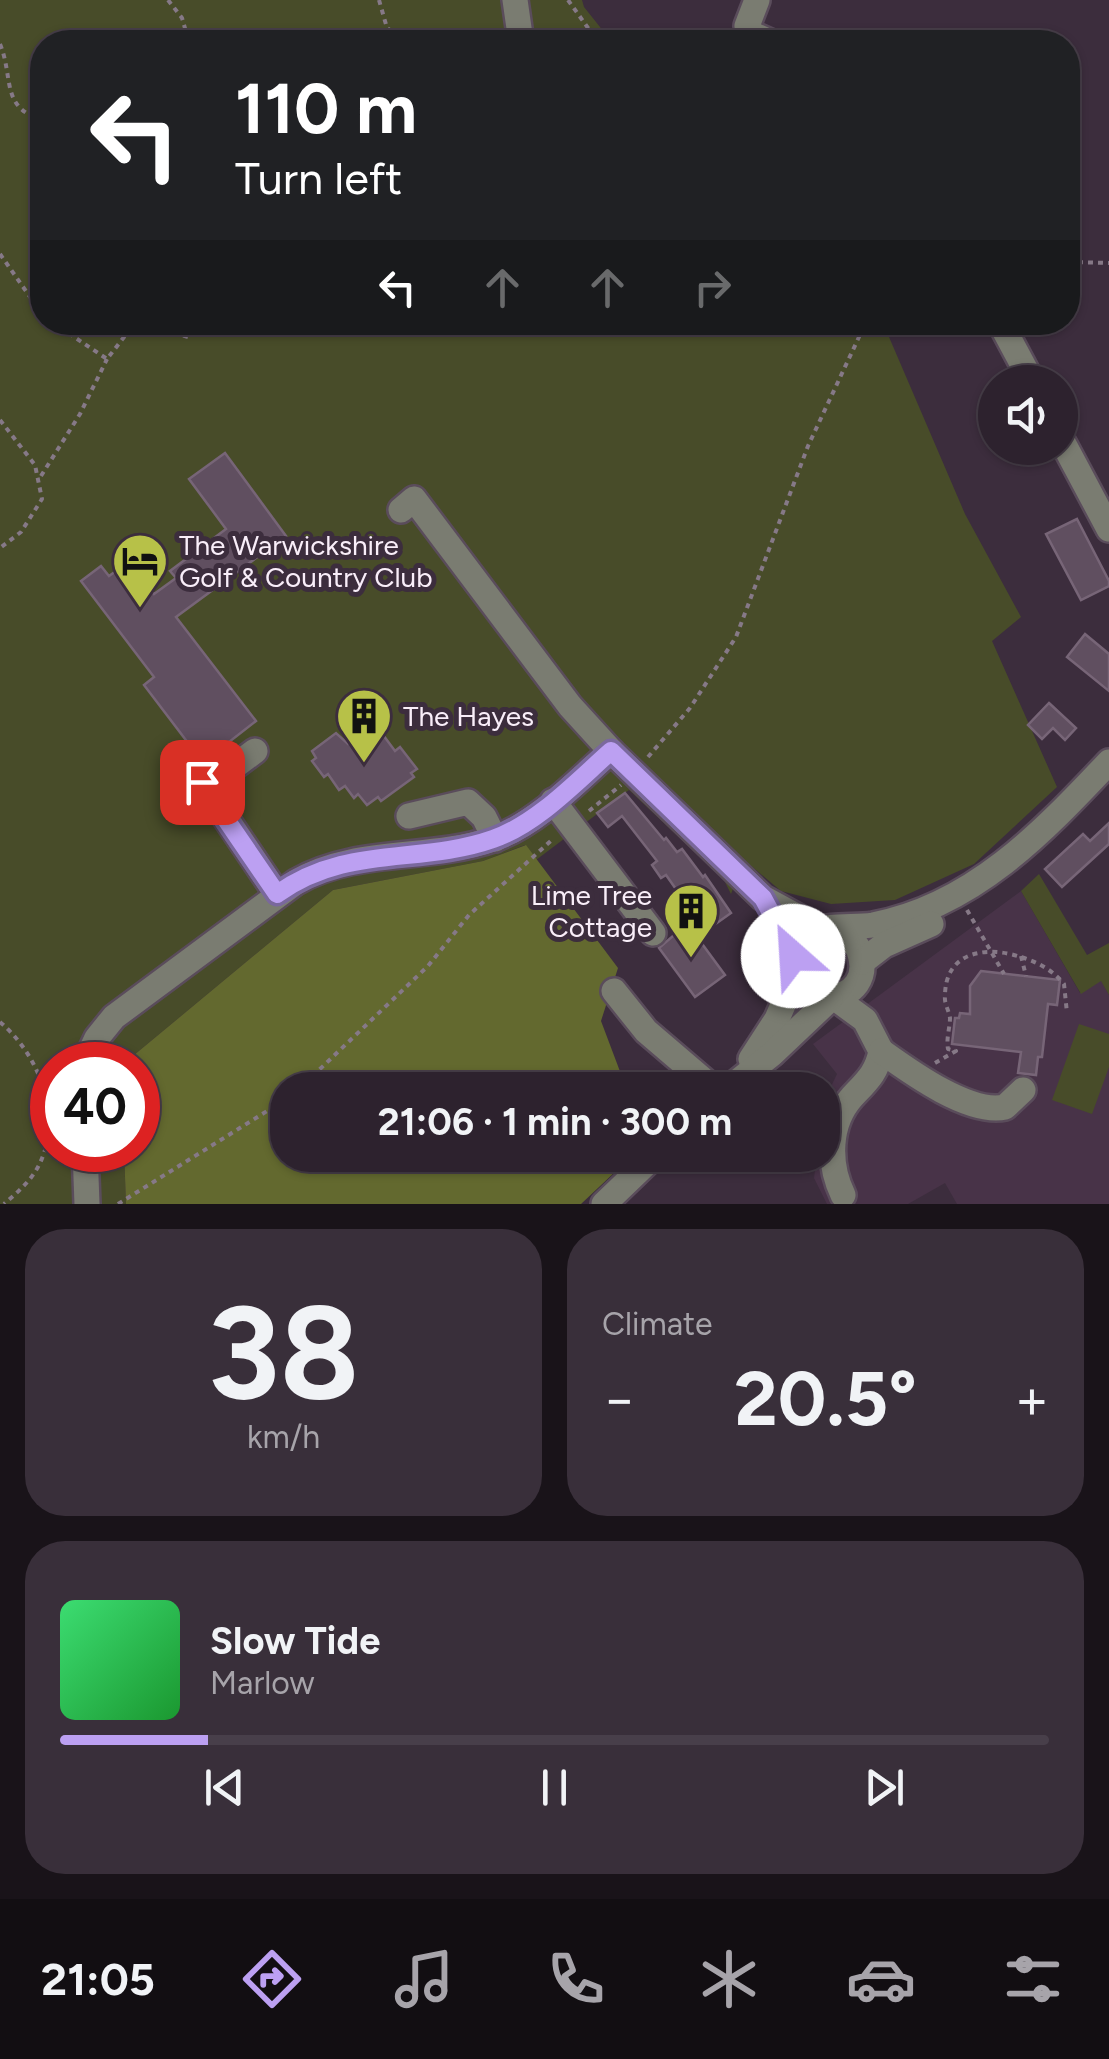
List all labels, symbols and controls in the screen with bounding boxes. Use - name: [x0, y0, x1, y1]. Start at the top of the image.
- text: 110 m: [235, 66, 417, 151]
- icon: left: [70, 70, 200, 200]
- text: Turn left: [235, 151, 402, 205]
- icon: left: [370, 260, 425, 315]
- icon: ahead: [475, 260, 530, 315]
- icon: ahead: [580, 260, 635, 315]
- icon: right: [685, 260, 740, 315]
- map controls: [978, 365, 1078, 465]
- button: sound: [978, 365, 1078, 465]
- place label: The Warwickshire Golf & Country Club: [179, 528, 433, 594]
- hotel icon: The Warwickshire Golf & Country Club: [110, 531, 170, 610]
- building icon: The Hayes: [334, 686, 394, 765]
- place label: The Hayes: [403, 699, 534, 733]
- pin: [160, 740, 245, 825]
- icon: arrive: [175, 755, 230, 810]
- place label: Lime Tree Cottage: [531, 878, 652, 944]
- building icon: Lime Tree Cottage: [661, 881, 721, 960]
- position arrow: [741, 904, 845, 1008]
- speed limit sign: 40: [30, 1042, 160, 1172]
- text: 21:06 · 1 min · 300 m: [378, 1099, 732, 1145]
- text: 38: [208, 1275, 359, 1431]
- text: Climate: [602, 1305, 713, 1343]
- text: 20.5°: [734, 1354, 917, 1444]
- text: −: [602, 1366, 636, 1432]
- text: +: [1015, 1366, 1049, 1432]
- text: km/h: [247, 1418, 320, 1456]
- text: Slow Tide: [210, 1618, 380, 1664]
- text: Marlow: [210, 1664, 314, 1702]
- icon: previous: [197, 1760, 252, 1815]
- icon: pause: [527, 1760, 582, 1815]
- icon: next: [857, 1760, 912, 1815]
- icon: directions: [237, 1944, 307, 2014]
- icon: music: [389, 1944, 459, 2014]
- icon: phone: [541, 1944, 611, 2014]
- icon: climate: [694, 1944, 764, 2014]
- icon: car: [846, 1944, 916, 2014]
- icon: filters: [998, 1944, 1068, 2014]
- text: 21:05: [41, 1952, 155, 2006]

